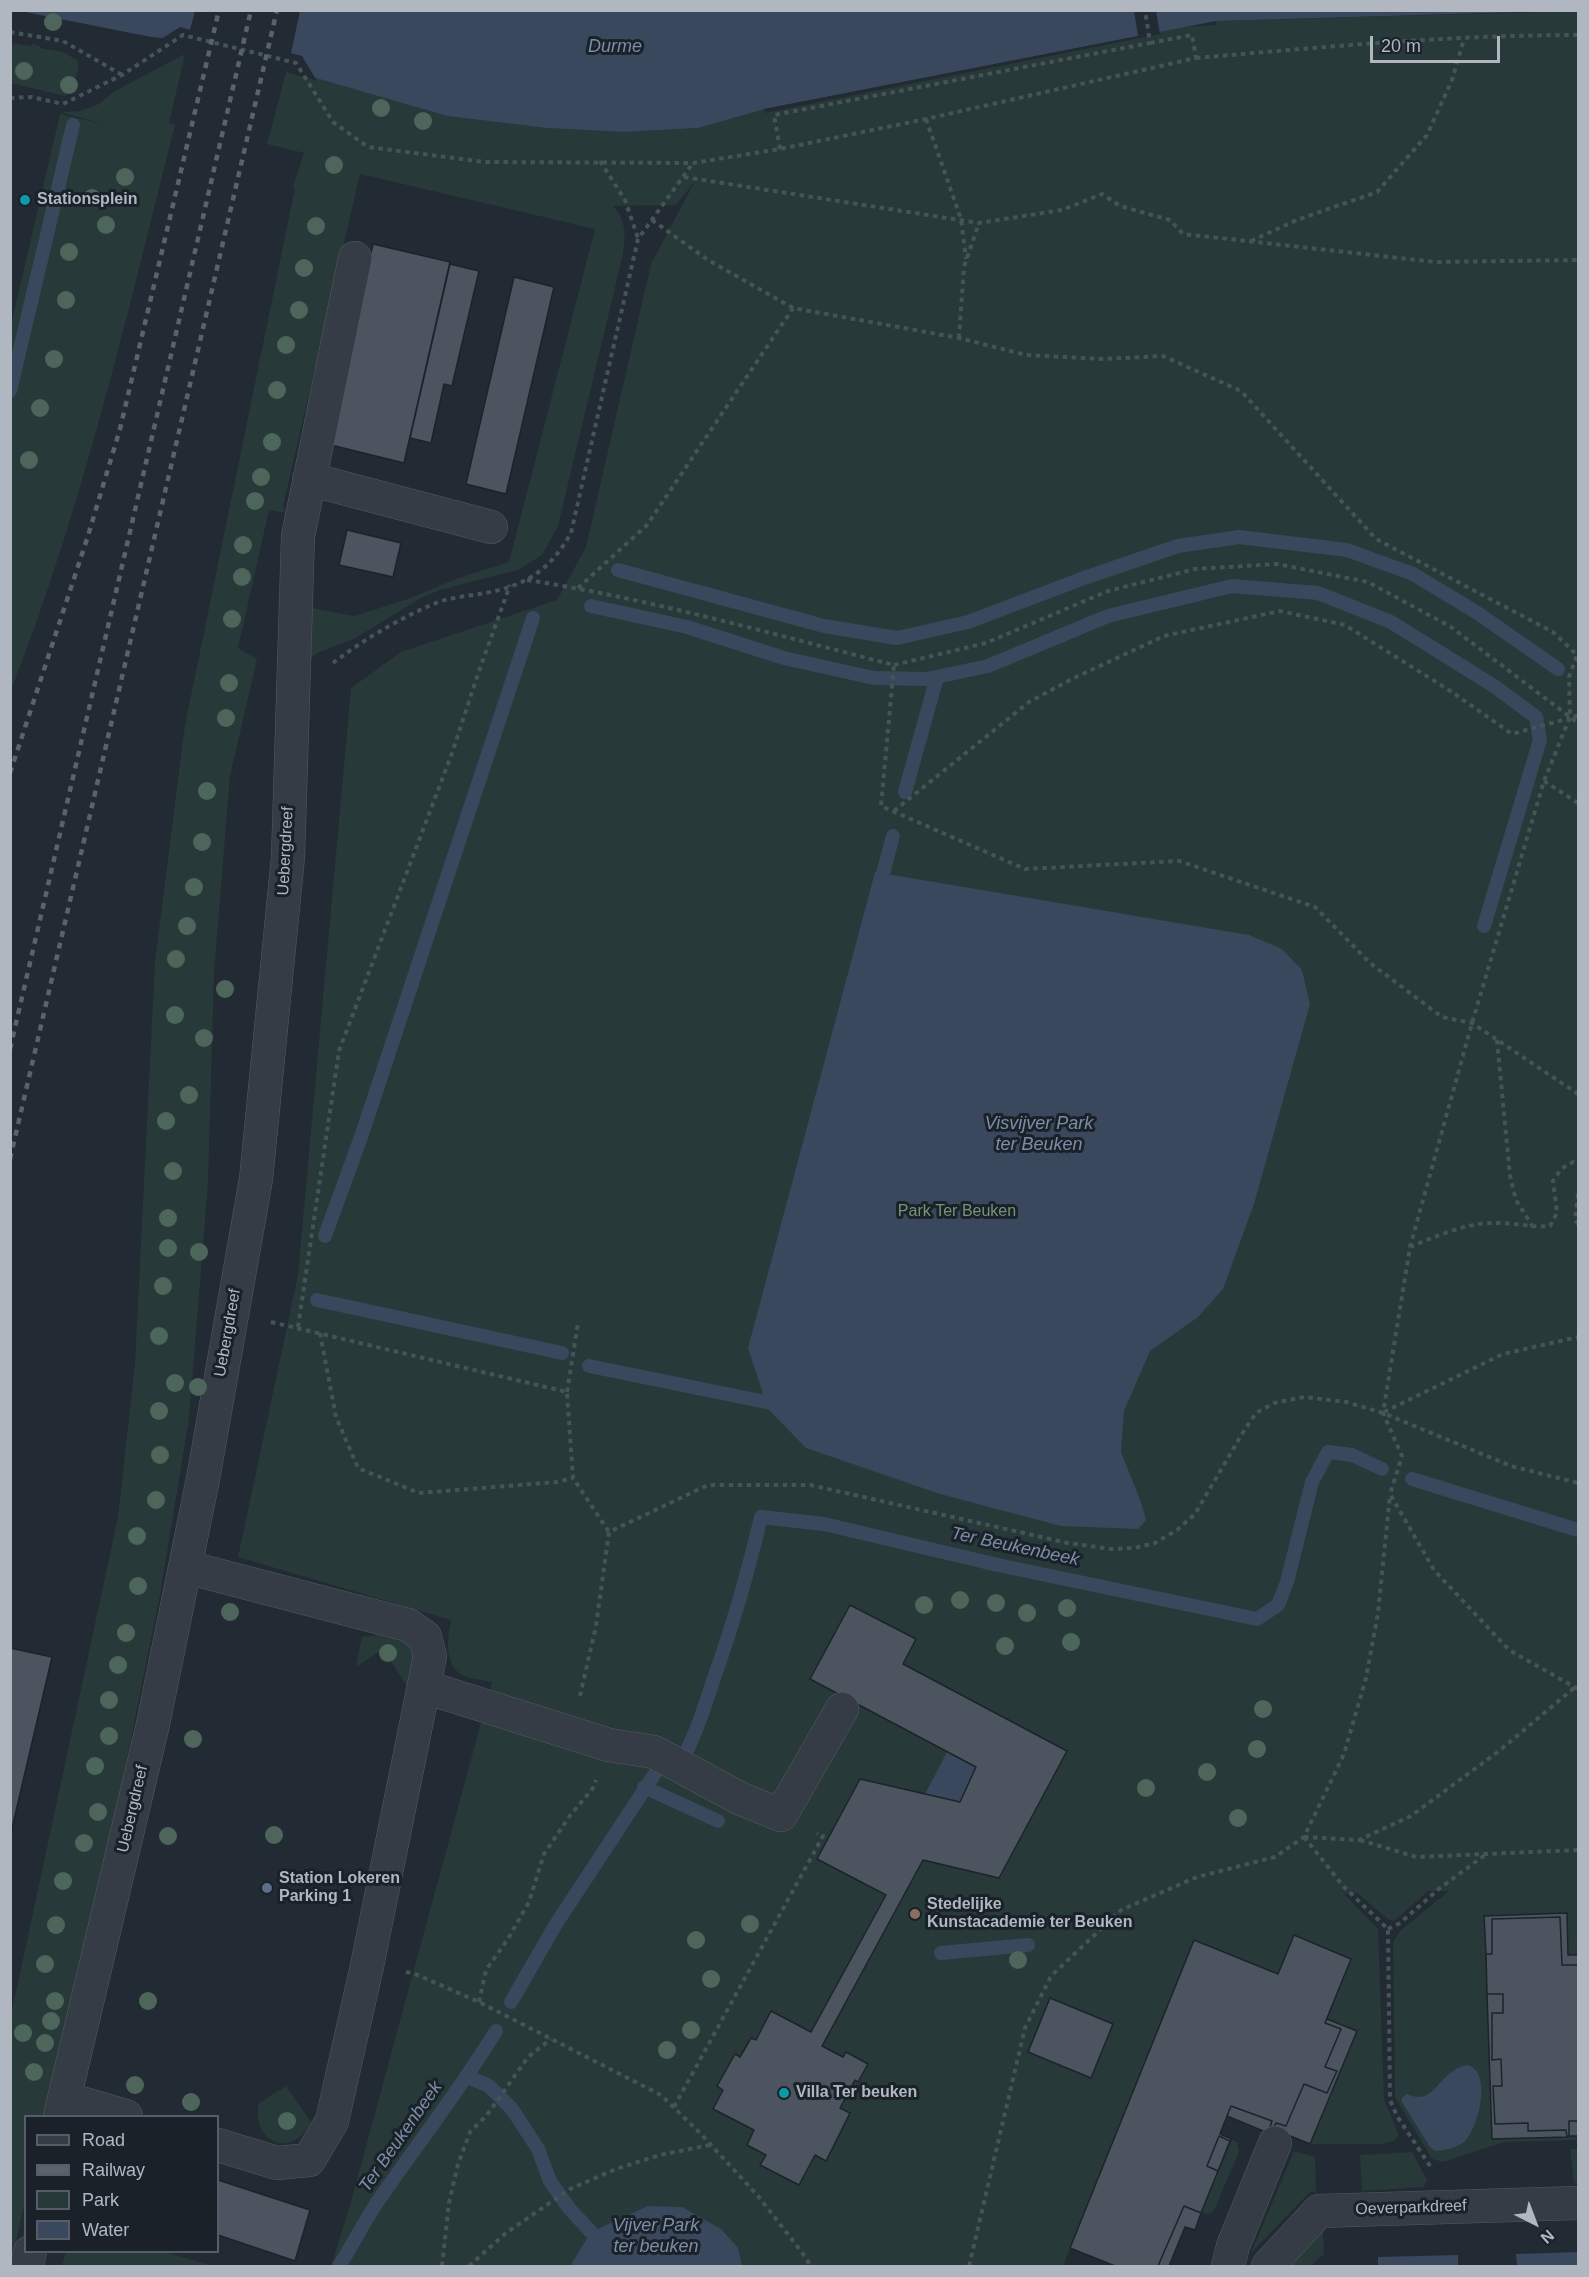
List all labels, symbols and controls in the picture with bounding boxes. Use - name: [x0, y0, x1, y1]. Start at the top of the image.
- scale bar: [1373, 24, 1504, 62]
- water label: Durme: [588, 36, 642, 58]
- text: 20 m: [1381, 36, 1421, 56]
- place label: Stationsplein: [37, 190, 137, 210]
- marker: Stationsplein: [18, 193, 32, 207]
- street label: Uebergdreef: [274, 806, 298, 896]
- water label: Visvijver Park ter Beuken: [985, 1113, 1093, 1156]
- park label: Park Ter Beuken: [898, 1202, 1016, 1222]
- street label: Uebergdreef: [211, 1288, 245, 1378]
- water label: Ter Beukenbeek: [949, 1523, 1081, 1571]
- street label: Uebergdreef: [114, 1764, 152, 1854]
- place label: Station Lokeren Parking 1: [279, 1869, 400, 1907]
- marker: Station Lokeren Parking 1: [260, 1881, 274, 1895]
- place label: Stedelijke Kunstacademie ter Beuken: [927, 1895, 1132, 1933]
- marker: Stedelijke Kunstacademie ter Beuken: [908, 1907, 922, 1921]
- water label: Ter Beukenbeek: [355, 2077, 447, 2197]
- place label: Villa Ter beuken: [796, 2083, 917, 2103]
- marker: Villa Ter beuken: [777, 2086, 791, 2100]
- legend: [24, 2115, 219, 2253]
- text: Road: [82, 2130, 125, 2150]
- text: Railway: [82, 2160, 145, 2180]
- text: Park: [82, 2190, 119, 2210]
- north arrow: [1505, 2193, 1565, 2253]
- street label: Oeverparkdreef: [1355, 2196, 1467, 2220]
- water label: Vijver Park ter beuken: [613, 2215, 699, 2258]
- text: Water: [82, 2220, 129, 2240]
- text: N: [1537, 2227, 1557, 2247]

